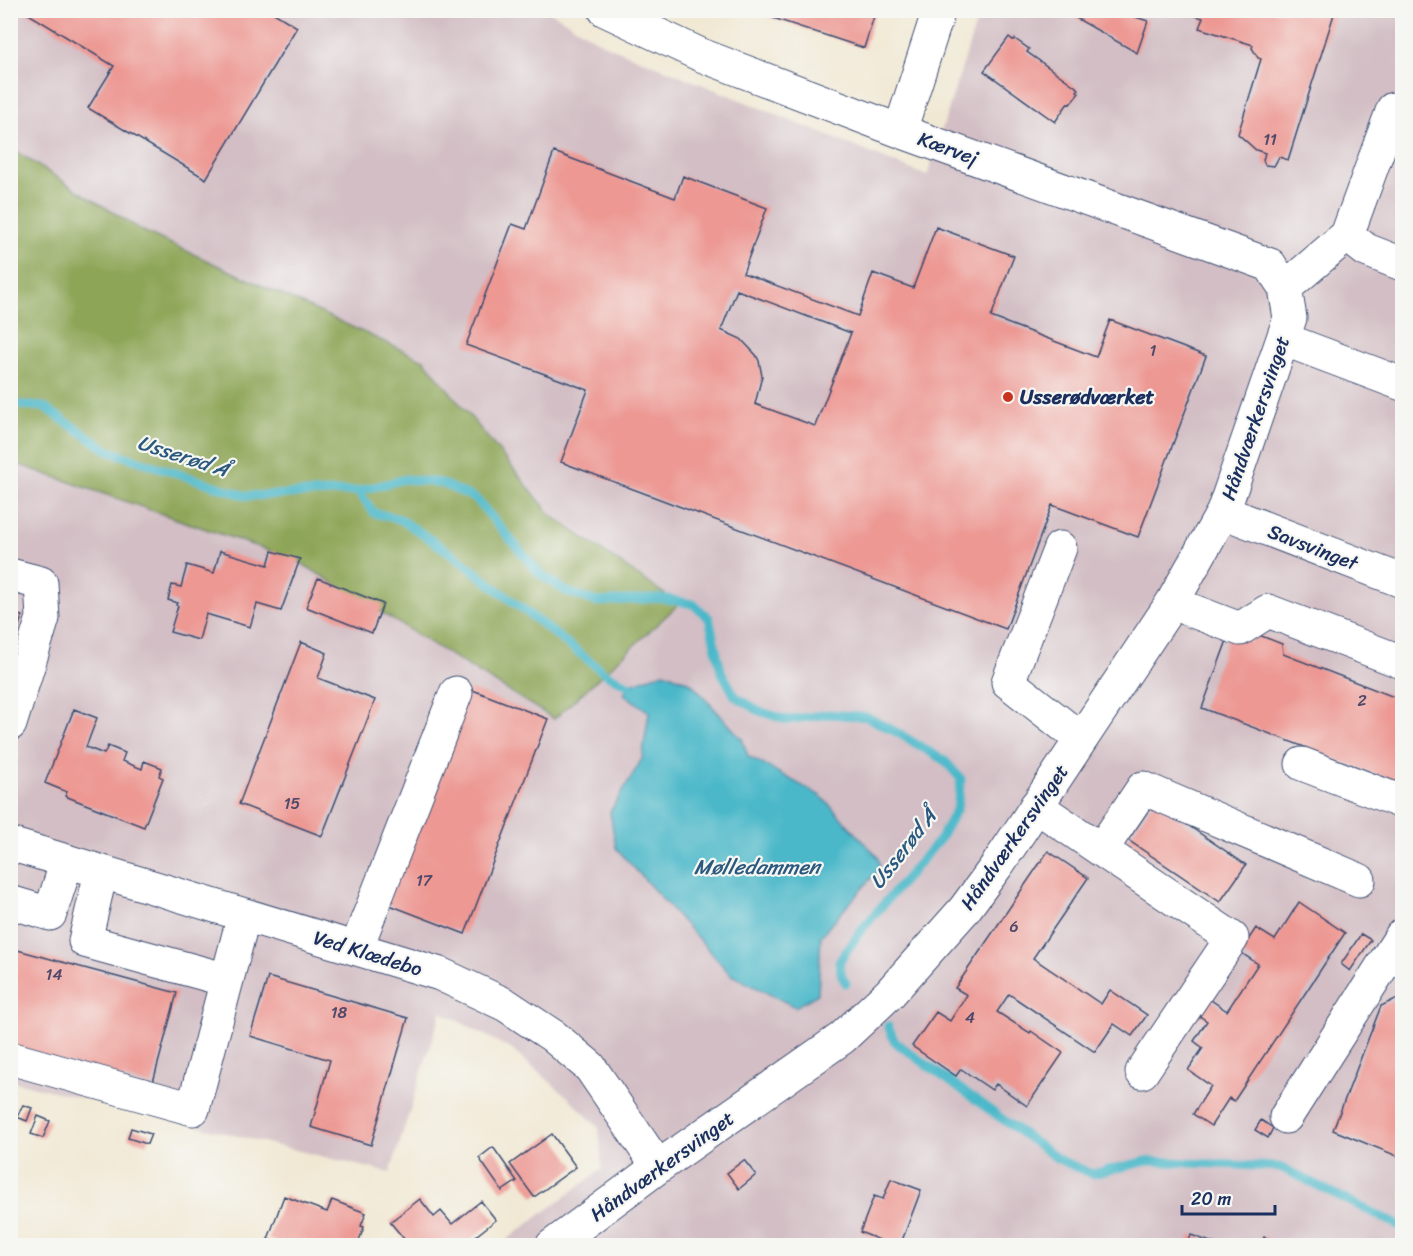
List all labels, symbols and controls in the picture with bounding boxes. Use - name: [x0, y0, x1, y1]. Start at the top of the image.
- street label: Kærvej: [913, 121, 984, 176]
- house number: 11: [1263, 125, 1277, 154]
- street label: Håndværkersvinget: [1211, 331, 1300, 505]
- house number: 1: [1150, 336, 1157, 365]
- place label: Usserødværket: [1020, 380, 1155, 415]
- marker: Usserødværket: [1001, 390, 1015, 404]
- water label: Usserød Å: [133, 423, 238, 490]
- street label: Savsvinget: [1262, 514, 1364, 581]
- house number: 2: [1357, 686, 1367, 715]
- street label: Håndværkersvinget: [951, 757, 1078, 918]
- house number: 15: [284, 789, 301, 818]
- water label: Usserød Å: [859, 796, 950, 898]
- water label: Mølledammen: [694, 848, 823, 886]
- house number: 17: [416, 866, 433, 895]
- house number: 6: [1009, 912, 1019, 941]
- street label: Ved Klædebo: [309, 920, 427, 987]
- house number: 14: [46, 960, 62, 989]
- house number: 18: [331, 998, 348, 1027]
- house number: 4: [965, 1003, 975, 1032]
- street label: Håndværkersvinget: [582, 1102, 742, 1231]
- scale bar: [1182, 1178, 1275, 1216]
- text: 20 m: [1191, 1183, 1231, 1215]

